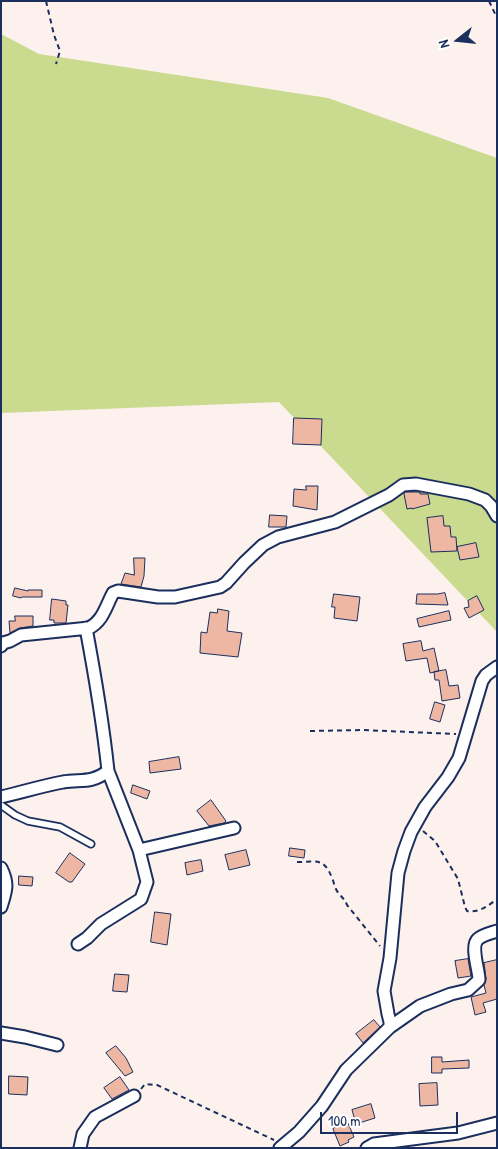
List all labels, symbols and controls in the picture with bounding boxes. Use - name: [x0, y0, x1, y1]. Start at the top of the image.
- north arrow: [433, 15, 483, 65]
- text: N: [433, 38, 453, 50]
- scale bar: [323, 1102, 460, 1134]
- text: 100 m: [328, 1110, 361, 1131]

